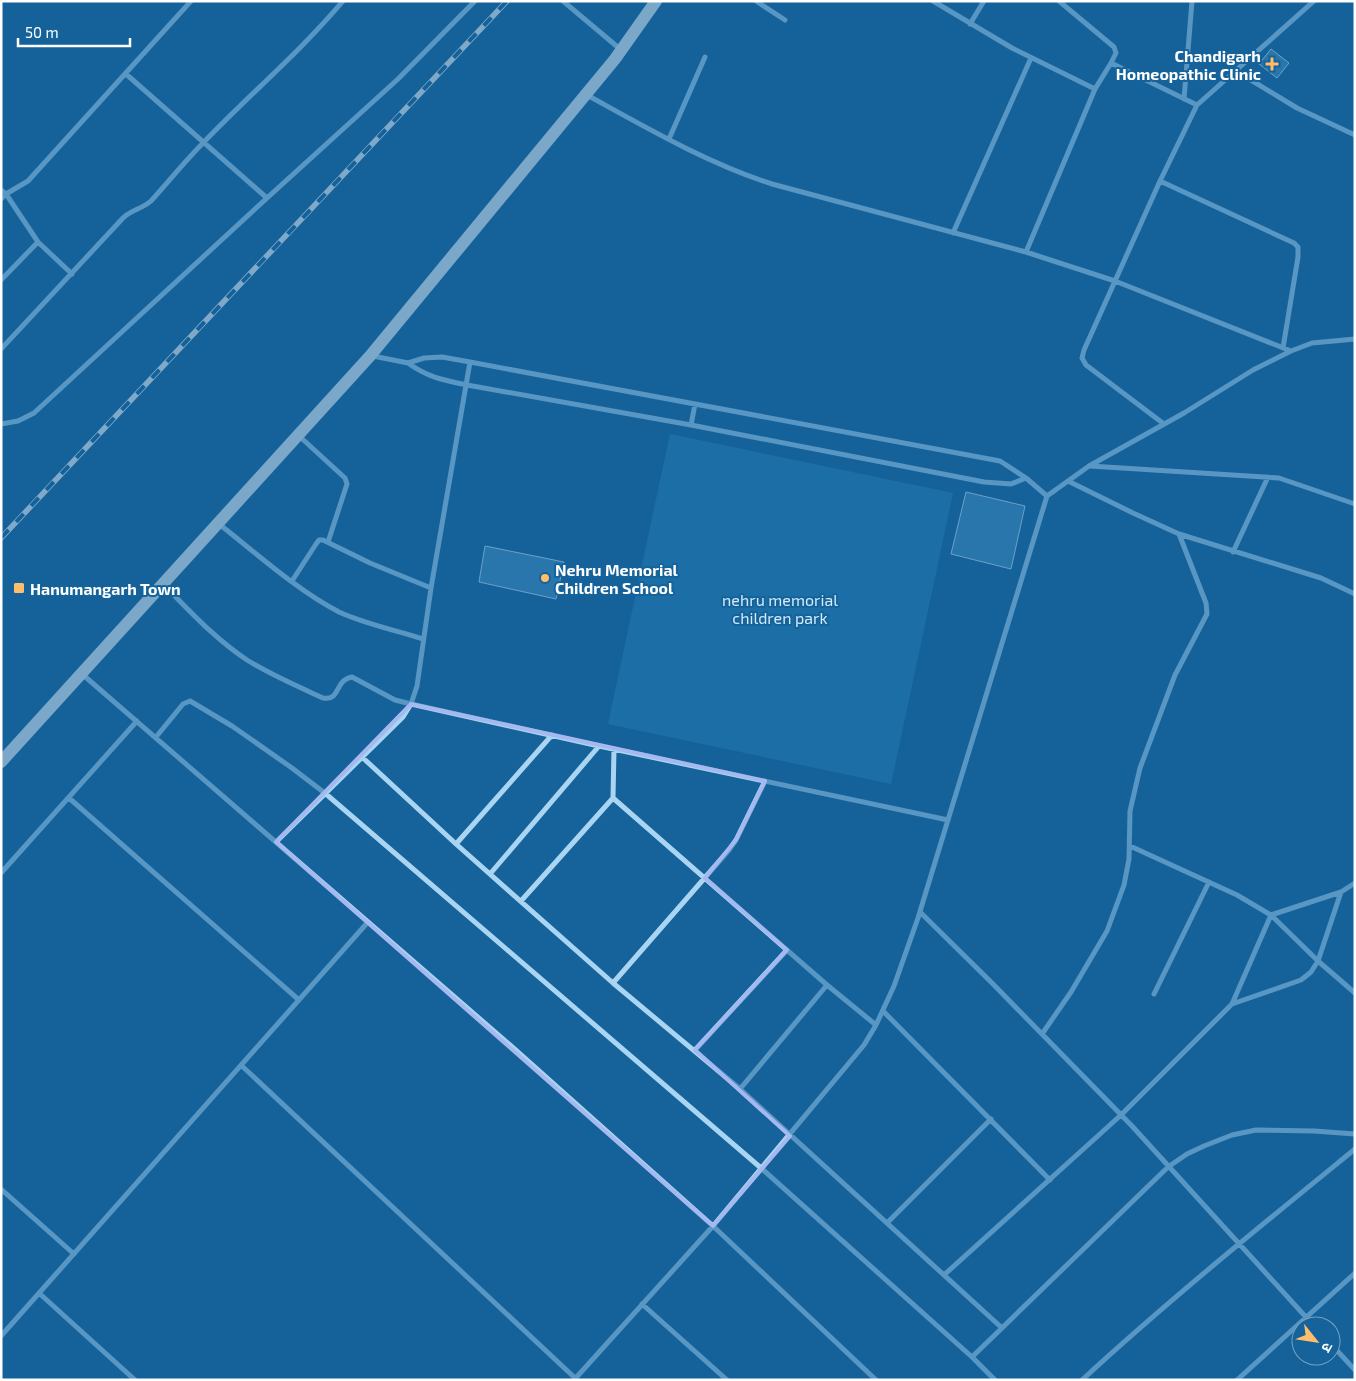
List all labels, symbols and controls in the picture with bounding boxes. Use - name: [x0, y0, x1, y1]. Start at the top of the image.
- scale bar: [18, 15, 130, 47]
- text: 50 m: [25, 23, 59, 41]
- place label: Chandigarh Homeopathic Clinic: [1116, 46, 1261, 83]
- marker: Chandigarh Homeopathic Clinic: [1265, 57, 1279, 71]
- place label: Nehru Memorial Children School: [555, 560, 679, 597]
- marker: Nehru Memorial Children School: [539, 572, 551, 584]
- place label: Hanumangarh Town: [30, 579, 181, 598]
- marker: Hanumangarh Town: [12, 581, 26, 595]
- park label: nehru memorial children park: [722, 590, 838, 627]
- north arrow: [1291, 1316, 1341, 1366]
- text: उ: [1318, 1340, 1337, 1356]

